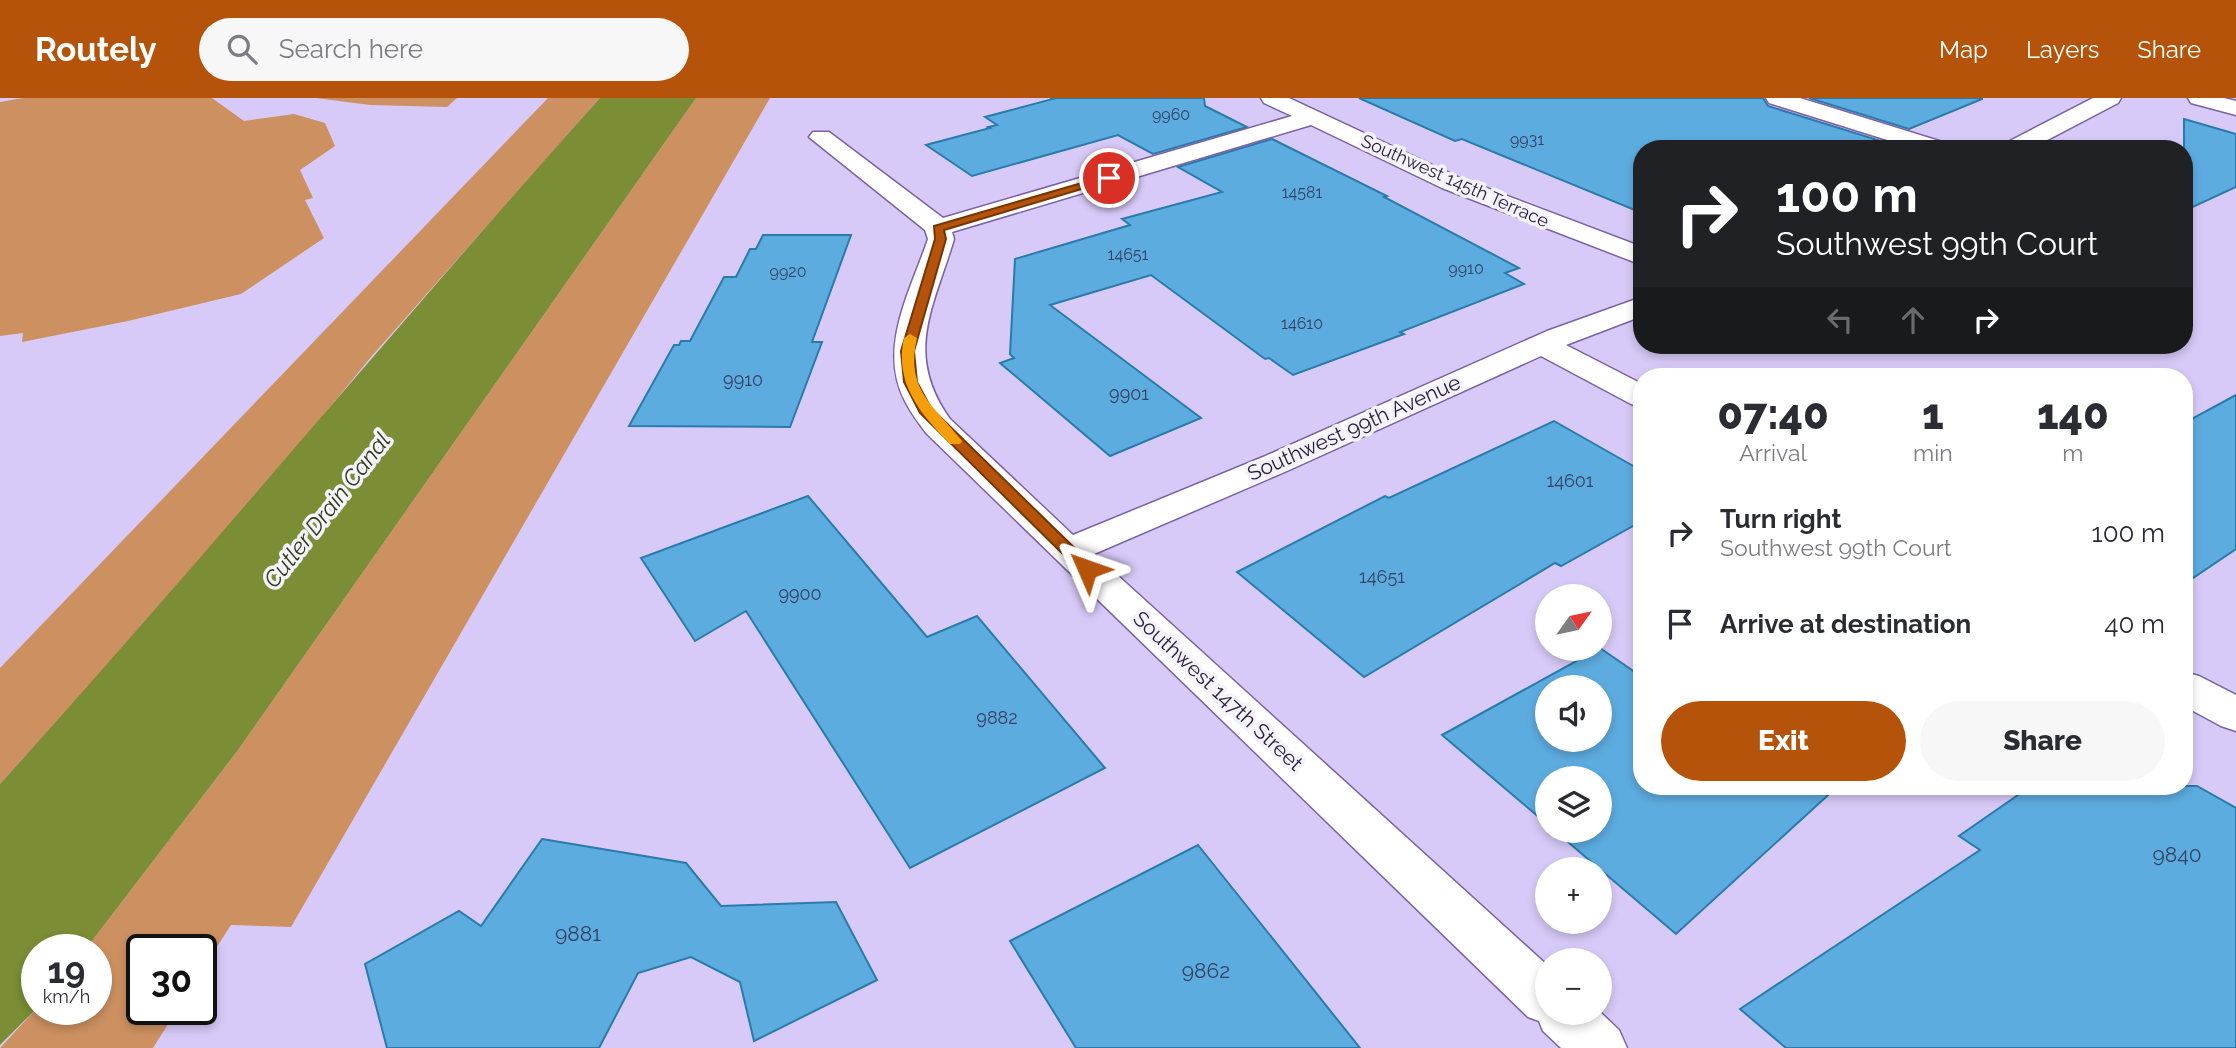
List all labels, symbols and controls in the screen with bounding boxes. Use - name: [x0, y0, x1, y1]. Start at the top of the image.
- search box: [199, 18, 689, 81]
- text: Routely: [35, 30, 157, 69]
- icon: search: [223, 30, 261, 68]
- text: Search here: [279, 34, 423, 64]
- text: Map: [1939, 35, 1988, 64]
- text: Layers: [2026, 35, 2099, 64]
- text: Share: [2137, 35, 2201, 64]
- house number: 9960: [1152, 105, 1190, 124]
- street label: Southwest 145th Terrace: [1358, 130, 1553, 232]
- house number: 9931: [1510, 130, 1544, 149]
- pin: [1079, 148, 1139, 208]
- icon: arrive: [1090, 159, 1128, 197]
- text: 100 m: [1776, 166, 1918, 223]
- icon: right: [1661, 168, 1752, 259]
- house number: 14581: [1282, 183, 1322, 202]
- text: Southwest 99th Court: [1776, 225, 2098, 262]
- house number: 14651: [1108, 245, 1149, 264]
- house number: 9910: [1448, 259, 1484, 278]
- house number: 9920: [770, 262, 806, 281]
- icon: left: [1821, 301, 1859, 339]
- icon: ahead: [1894, 301, 1932, 339]
- icon: right: [1967, 301, 2005, 339]
- house number: 14610: [1281, 314, 1323, 333]
- house number: 9910: [723, 369, 763, 390]
- street label: Southwest 99th Avenue: [1243, 369, 1464, 486]
- house number: 9901: [1109, 383, 1149, 404]
- text: 07:40: [1717, 390, 1829, 439]
- text: 1: [1922, 390, 1944, 439]
- text: 140: [2037, 390, 2109, 439]
- water label: Cutler Drain Canal: [258, 427, 395, 593]
- text: Arrival: [1739, 439, 1807, 466]
- text: min: [1913, 439, 1953, 466]
- text: m: [2062, 439, 2083, 466]
- house number: 14601: [1546, 470, 1594, 491]
- text: Turn right: [1720, 504, 1841, 534]
- icon: right: [1661, 514, 1699, 552]
- text: 100 m: [2092, 518, 2165, 548]
- position arrow: [1050, 532, 1124, 606]
- text: Southwest 99th Court: [1720, 534, 1951, 561]
- house number: 14651: [1359, 566, 1405, 587]
- house number: 9900: [778, 583, 822, 604]
- north arrow: [1535, 584, 1612, 662]
- map controls: [1535, 584, 1612, 1025]
- icon: arrive: [1661, 605, 1699, 643]
- street label: Southwest 147th Street: [1128, 606, 1308, 776]
- text: Arrive at destination: [1720, 609, 1971, 639]
- text: 40 m: [2104, 609, 2165, 639]
- button: sound: [1535, 675, 1612, 752]
- button: Exit: [1661, 701, 1906, 781]
- button: Share: [1920, 701, 2165, 781]
- house number: 9882: [976, 707, 1018, 728]
- button: layers: [1535, 766, 1612, 843]
- house number: 9840: [2152, 842, 2202, 867]
- button: +: [1535, 857, 1612, 934]
- house number: 9881: [555, 921, 601, 946]
- speed limit sign: 30: [126, 934, 217, 1025]
- button: −: [1535, 948, 1612, 1025]
- text: 19: [48, 950, 85, 991]
- house number: 9862: [1182, 958, 1230, 983]
- text: km/h: [43, 986, 90, 1007]

